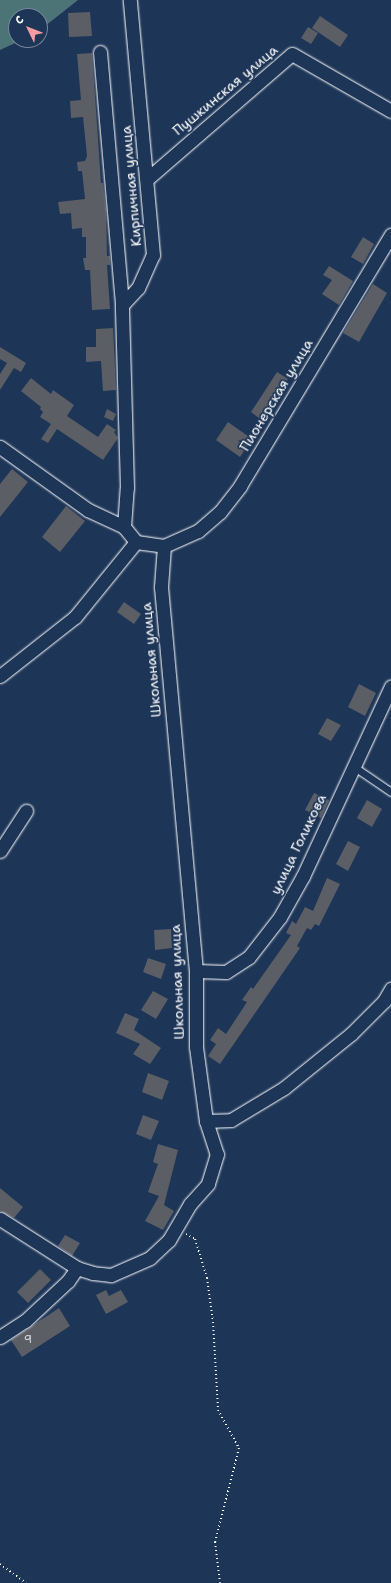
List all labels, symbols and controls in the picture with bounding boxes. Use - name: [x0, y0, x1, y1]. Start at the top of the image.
- north arrow: [8, 8, 48, 48]
- text: С: [12, 13, 27, 28]
- street label: Пушкинская улица: [169, 41, 281, 139]
- street label: Кирпичная улица: [117, 125, 145, 247]
- street label: Пионерская улица: [236, 336, 316, 454]
- street label: Школьная улица: [138, 602, 164, 718]
- street label: улица Голикова: [266, 791, 330, 897]
- street label: Школьная улица: [167, 924, 187, 1040]
- house number: 9: [24, 1333, 32, 1347]

